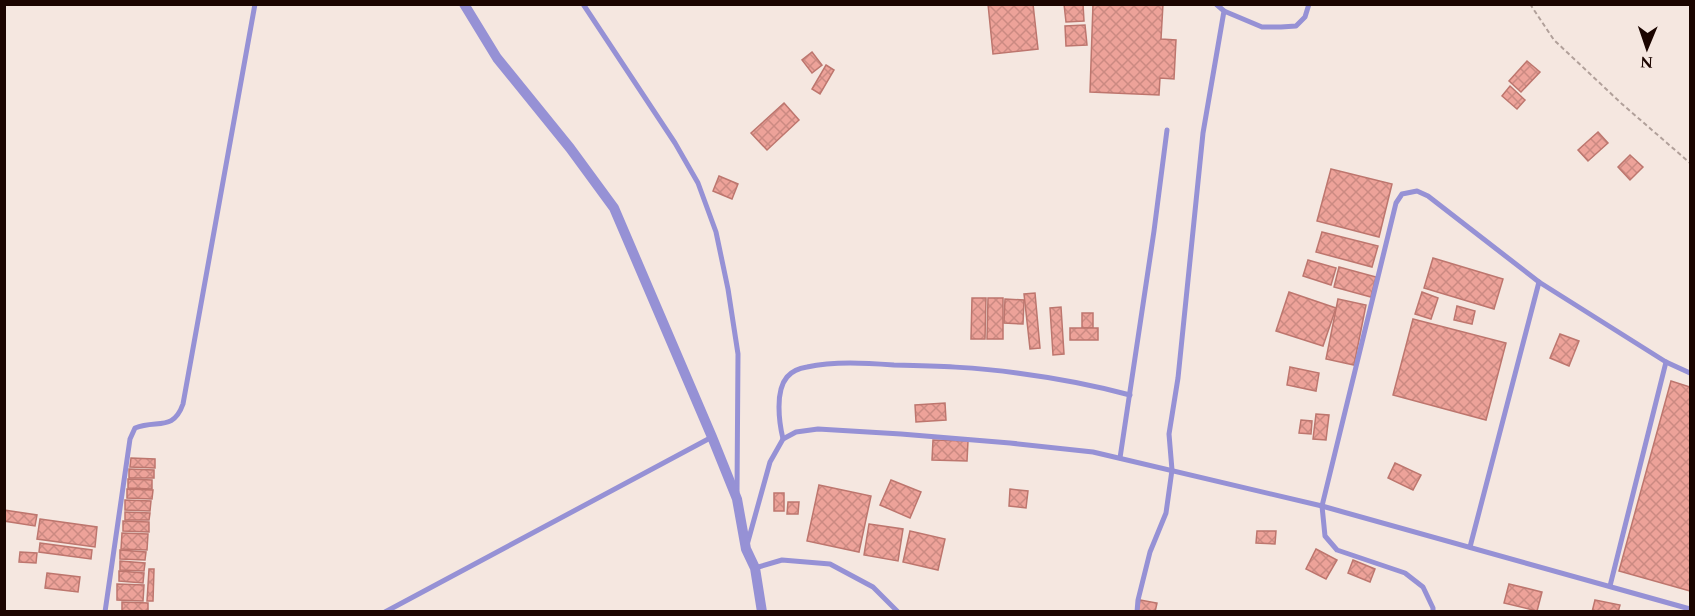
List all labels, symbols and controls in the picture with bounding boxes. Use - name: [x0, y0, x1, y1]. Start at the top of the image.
- north arrow: [1617, 18, 1677, 78]
- text: N: [1640, 50, 1653, 74]

